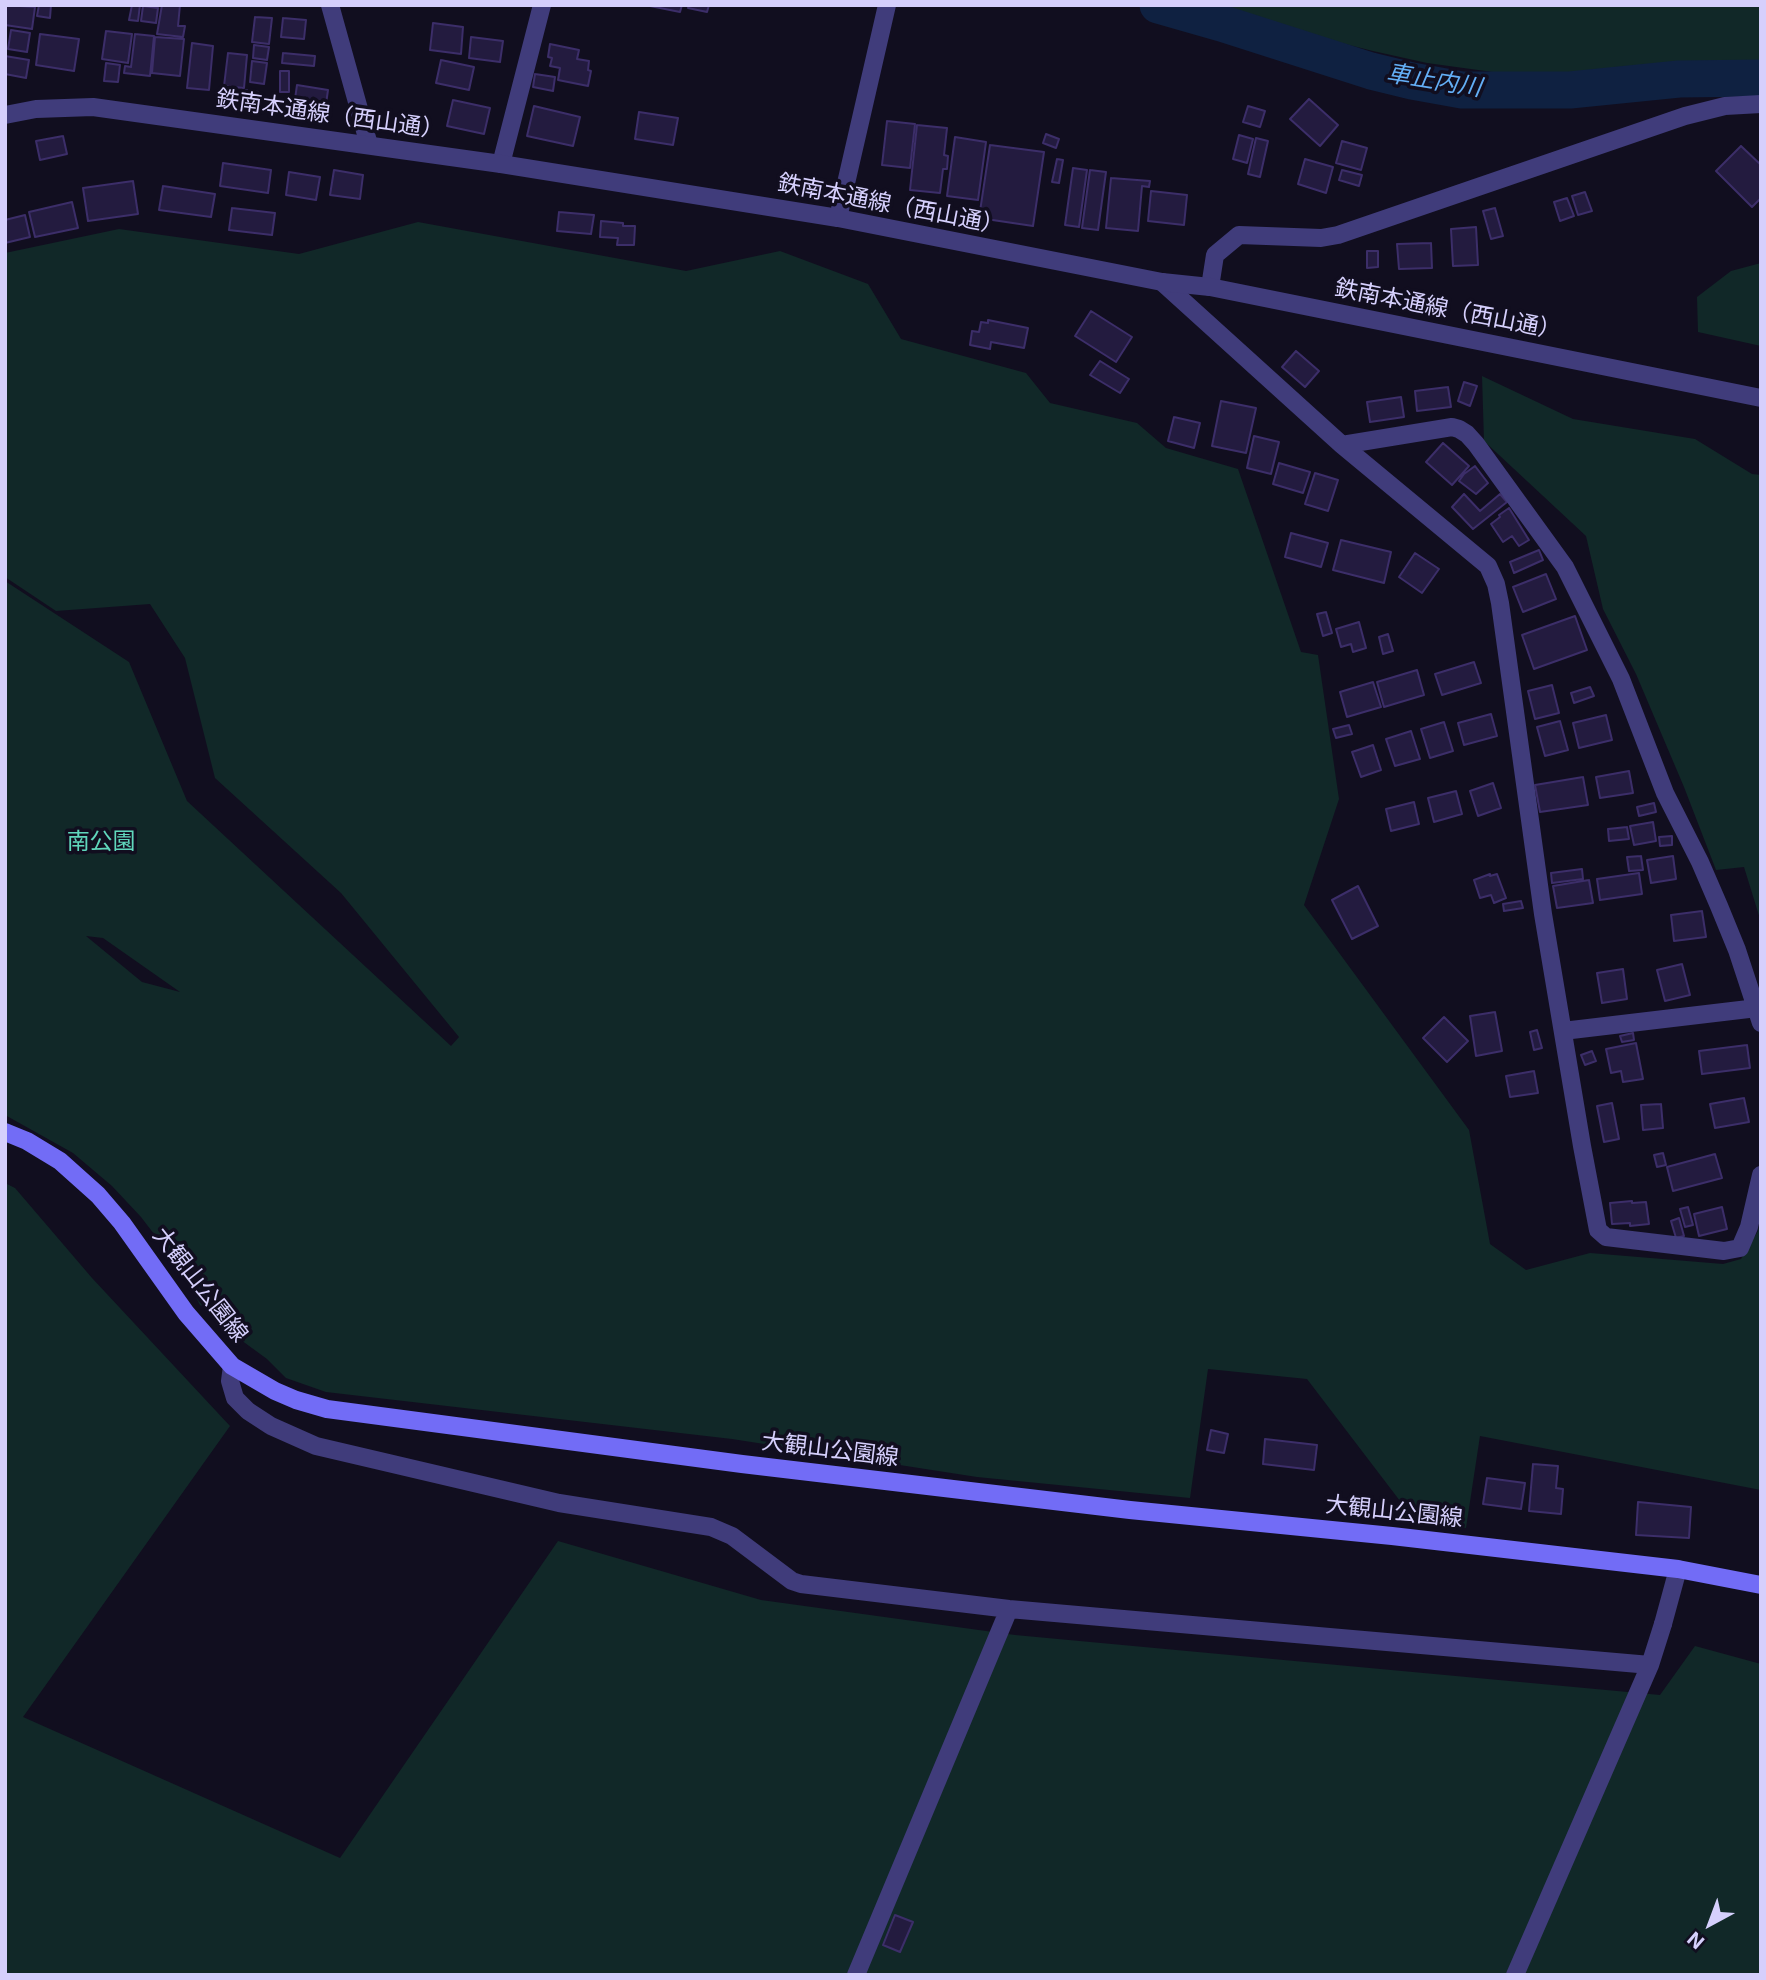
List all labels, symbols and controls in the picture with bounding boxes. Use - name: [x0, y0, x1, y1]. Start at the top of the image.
- water label: 車止内川: [1384, 59, 1484, 103]
- street label: 鉄南本通線（西山通）: [214, 85, 446, 145]
- street label: 鉄南本通線（西山通）: [775, 170, 1007, 240]
- street label: 鉄南本通線（西山通）: [1332, 275, 1564, 345]
- park label: 南公園: [67, 828, 135, 856]
- street label: 大観山公園線: [147, 1222, 253, 1348]
- street label: 大観山公園線: [760, 1428, 900, 1472]
- street label: 大観山公園線: [1324, 1491, 1464, 1533]
- north arrow: [1675, 1889, 1745, 1959]
- text: N: [1683, 1927, 1709, 1954]

